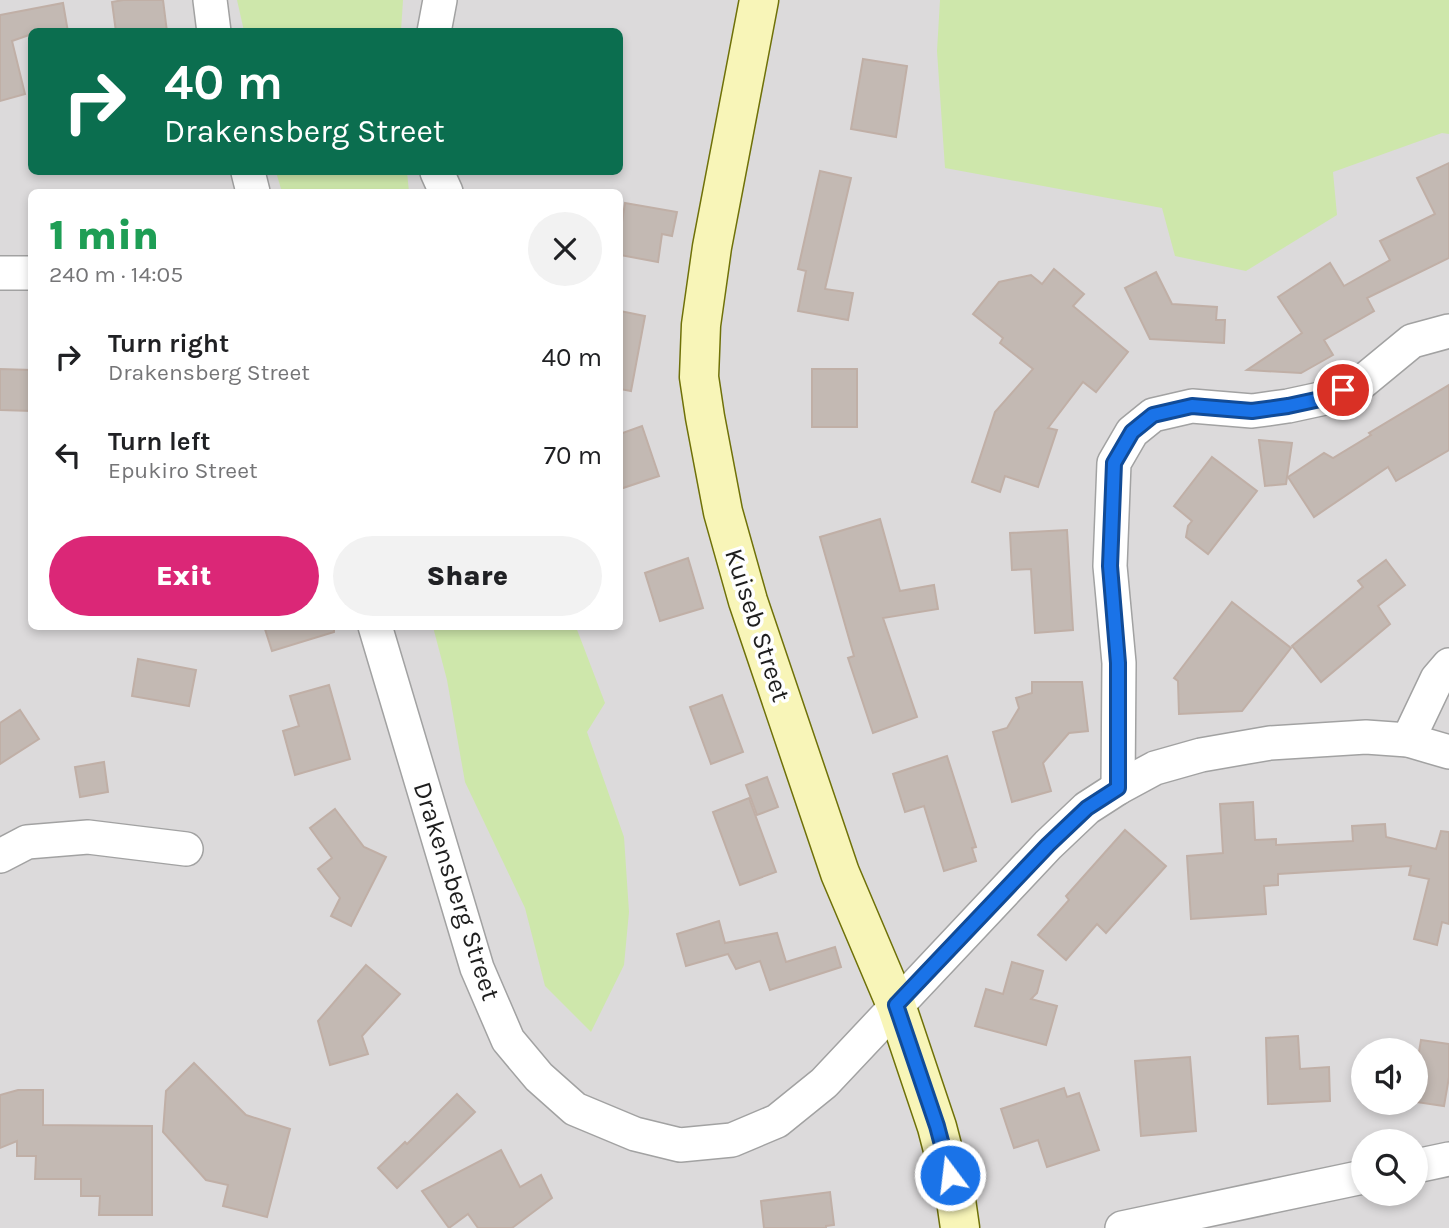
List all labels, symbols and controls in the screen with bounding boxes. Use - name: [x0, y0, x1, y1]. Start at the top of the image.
- text: 40 m: [164, 54, 283, 111]
- icon: right: [49, 56, 140, 147]
- text: Drakensberg Street: [164, 113, 445, 150]
- text: 1 min: [49, 210, 159, 260]
- button: close: [528, 212, 602, 286]
- text: 240 m · 14:05: [49, 261, 183, 288]
- text: Turn right: [108, 328, 229, 359]
- icon: right: [49, 338, 87, 376]
- text: 40 m: [542, 342, 602, 373]
- text: Drakensberg Street: [108, 359, 310, 386]
- pin: [1313, 360, 1373, 420]
- icon: arrive: [1324, 371, 1362, 409]
- text: Turn left: [108, 426, 210, 457]
- icon: left: [49, 436, 87, 474]
- text: 70 m: [544, 440, 602, 471]
- text: Epukiro Street: [108, 457, 258, 484]
- button: Exit: [49, 536, 319, 616]
- button: Share: [333, 536, 602, 616]
- street label: Kuiseb Street: [718, 545, 797, 706]
- street label: Drakensberg Street: [407, 778, 507, 1005]
- map controls: [1351, 1038, 1428, 1206]
- button: sound: [1351, 1038, 1428, 1115]
- button: search: [1351, 1129, 1428, 1206]
- position arrow: [913, 1138, 987, 1212]

